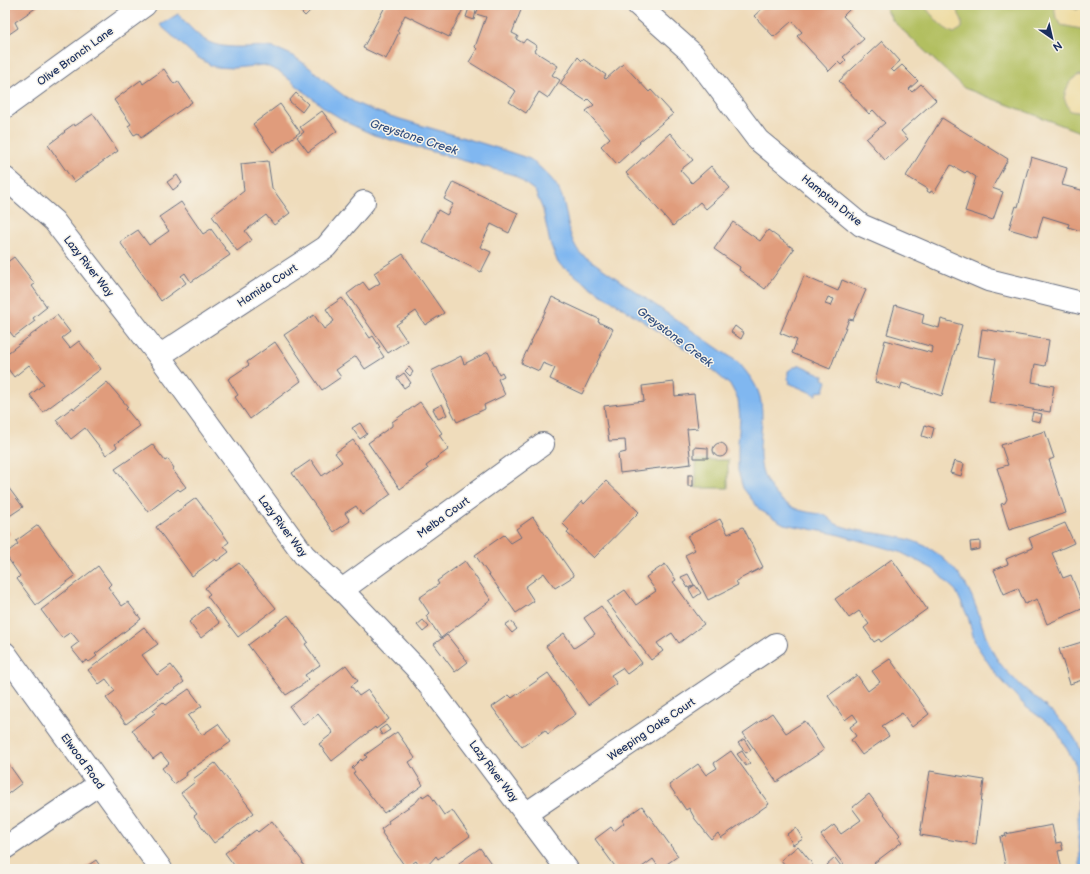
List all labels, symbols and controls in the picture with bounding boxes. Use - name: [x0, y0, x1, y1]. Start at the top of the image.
- north arrow: [1032, 18, 1072, 58]
- street label: Olive Branch Lane: [35, 24, 116, 88]
- text: N: [1050, 38, 1064, 54]
- water label: Greystone Creek: [368, 116, 461, 159]
- street label: Hampton Drive: [799, 172, 865, 229]
- street label: Lazy River Way: [61, 233, 116, 299]
- street label: Hamida Court: [235, 261, 300, 310]
- water label: Greystone Creek: [634, 304, 717, 372]
- street label: Lazy River Way: [255, 493, 310, 560]
- street label: Melba Court: [415, 494, 472, 541]
- street label: Weeping Oaks Court: [605, 695, 698, 764]
- street label: Elwood Road: [58, 731, 107, 792]
- street label: Lazy River Way: [466, 738, 521, 805]

